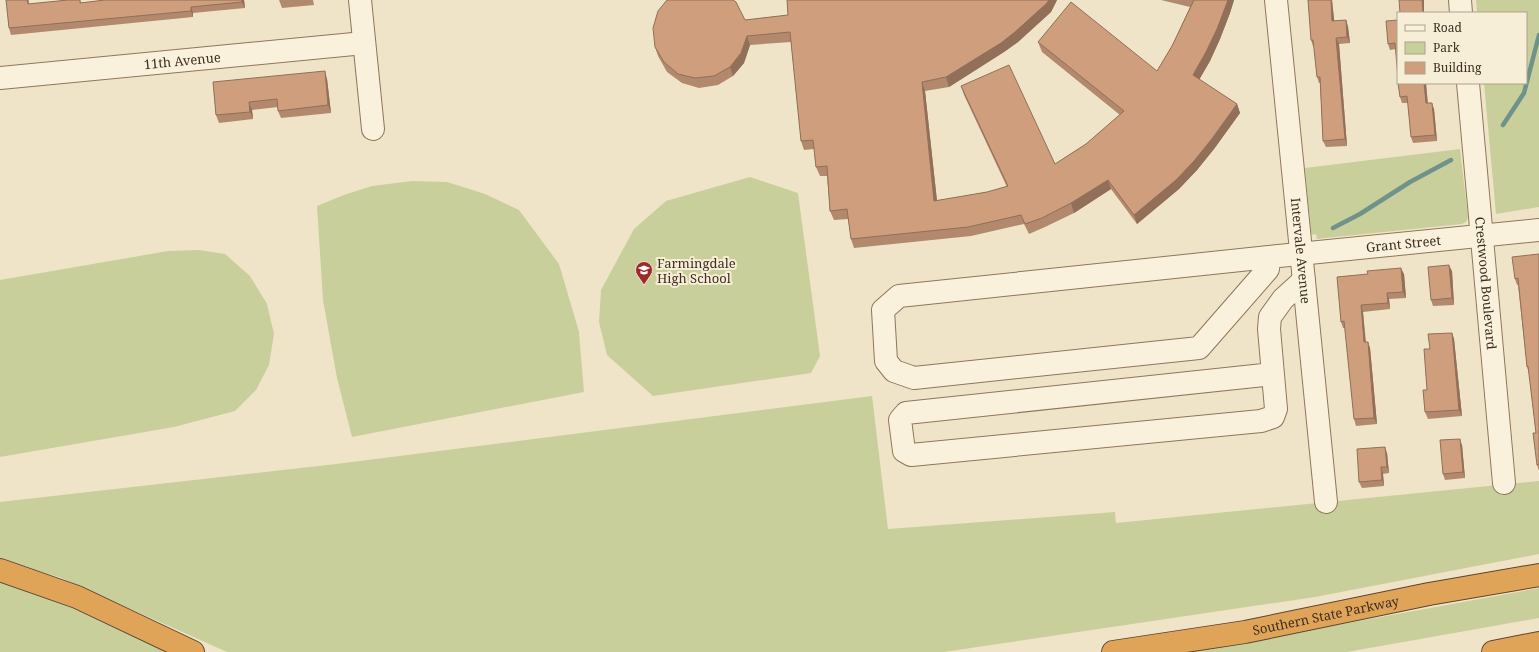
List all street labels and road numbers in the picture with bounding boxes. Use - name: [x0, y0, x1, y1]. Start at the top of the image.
- street label: 11th Avenue: [143, 48, 222, 73]
- street label: Intervale Avenue: [1287, 197, 1315, 305]
- street label: Crestwood Boulevard: [1471, 216, 1501, 350]
- street label: Grant Street: [1365, 231, 1442, 256]
- street label: Southern State Parkway: [1251, 591, 1401, 639]

